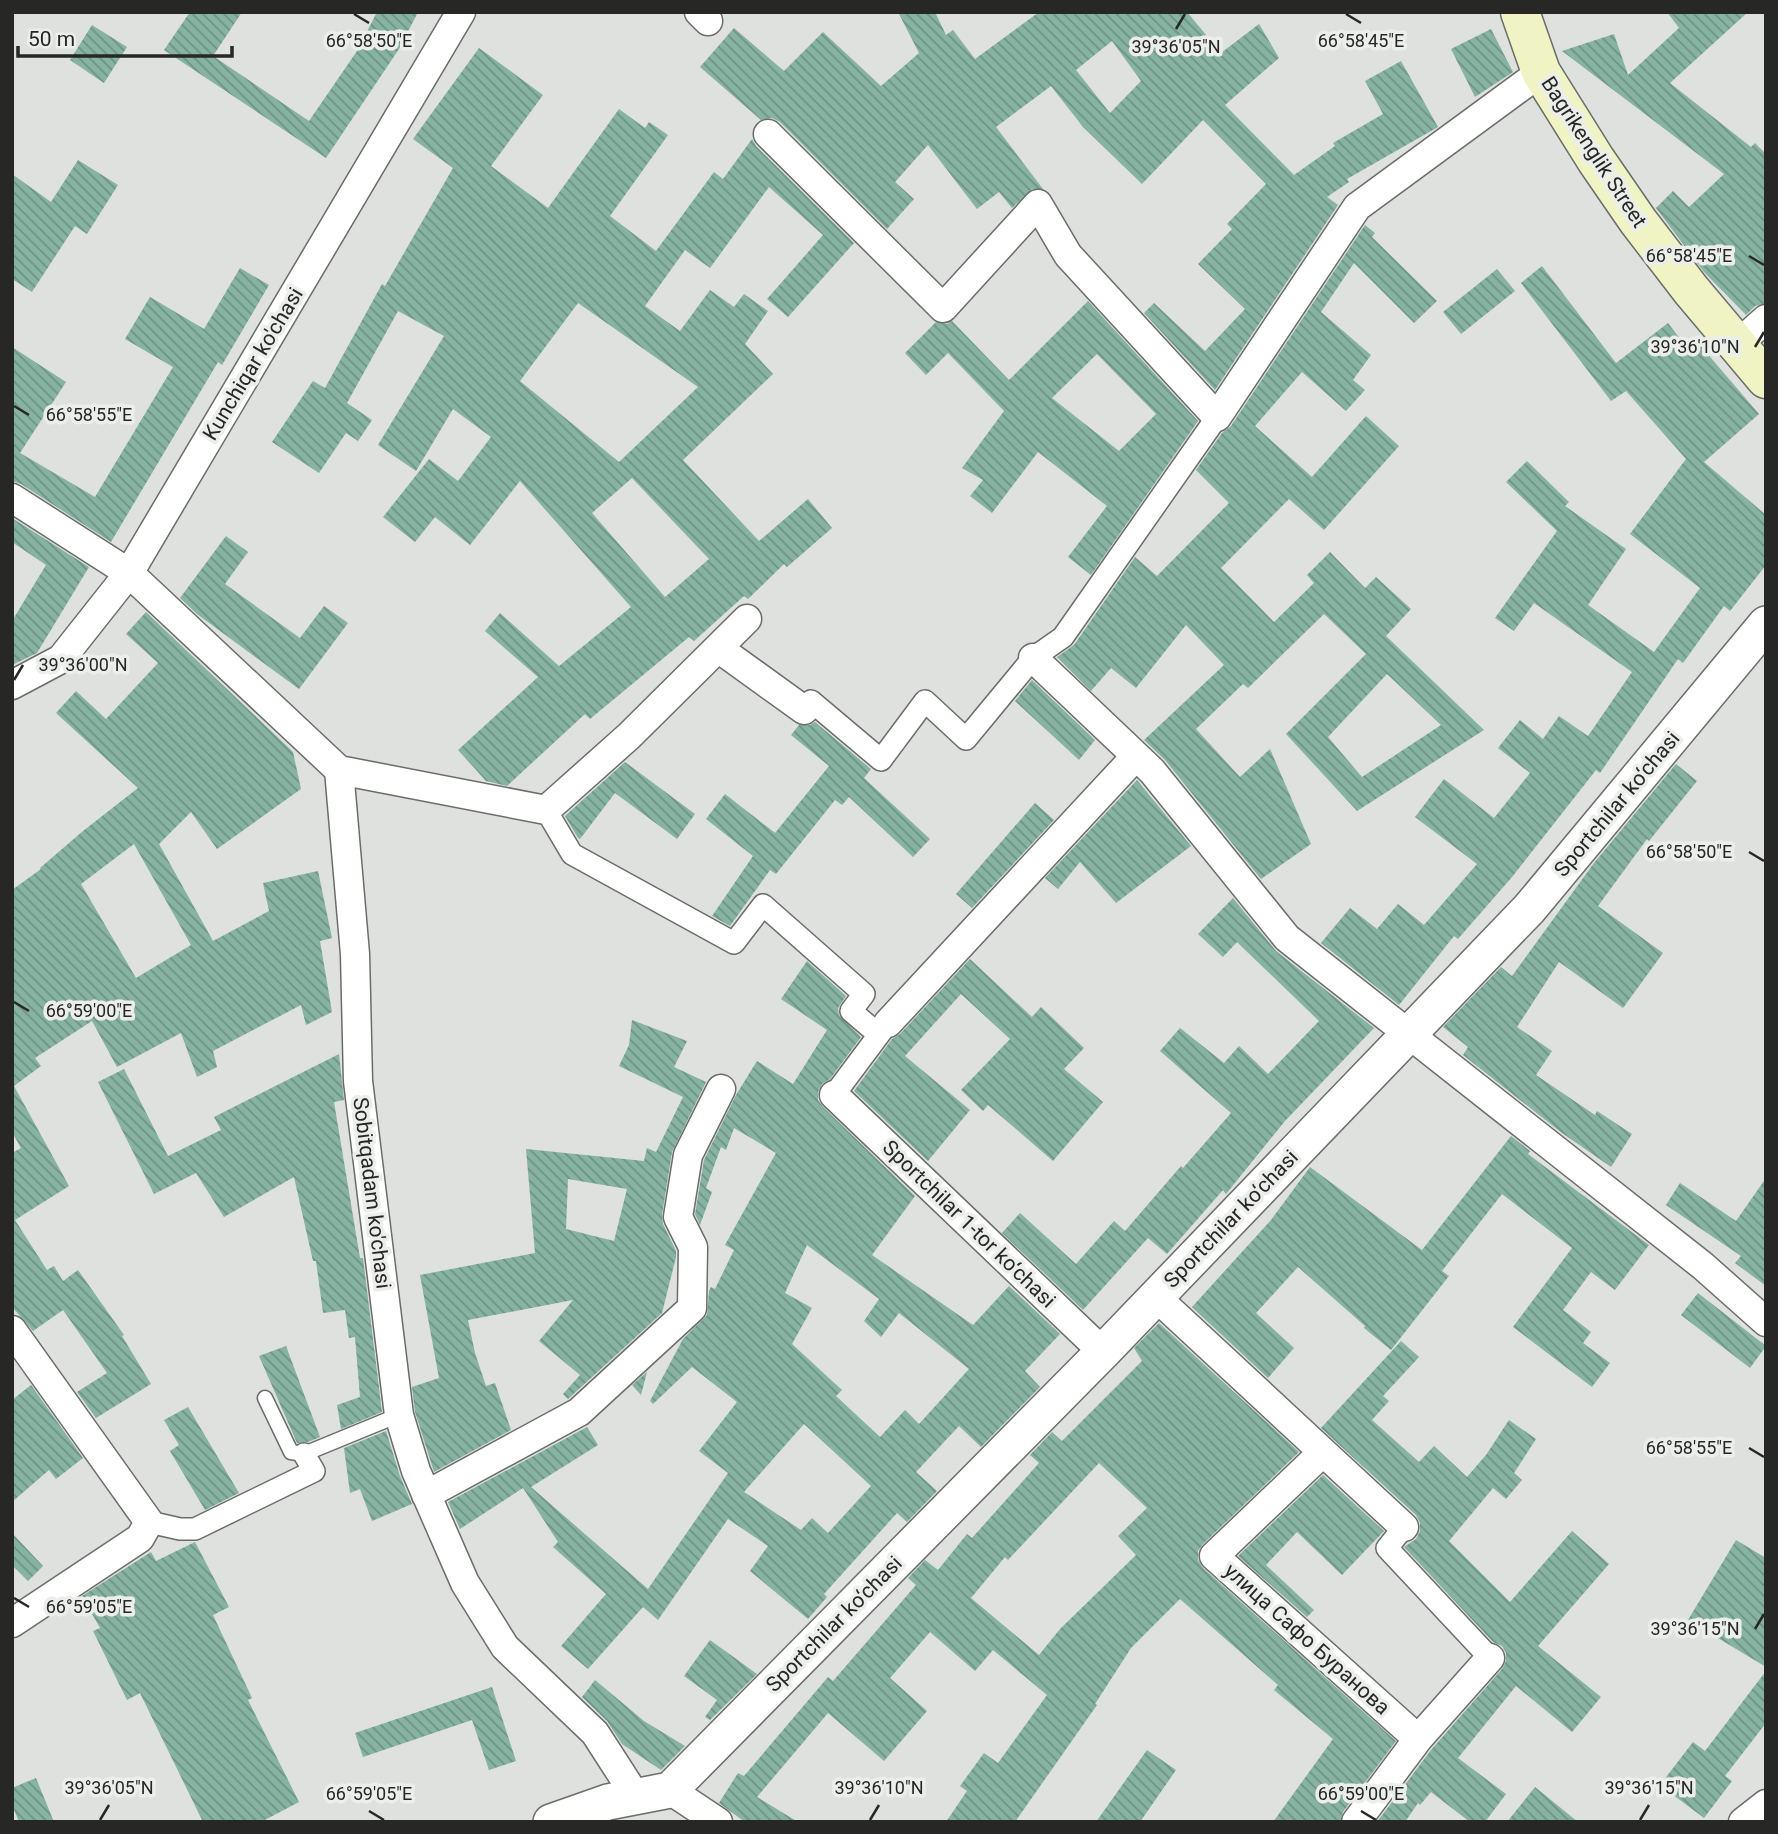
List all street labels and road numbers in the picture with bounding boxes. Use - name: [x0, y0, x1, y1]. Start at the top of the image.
- street label: Bagrikenglik Street: [1536, 72, 1652, 232]
- street label: Kunchiqar ko'chasi: [198, 283, 308, 445]
- street label: Sportchilar ko‘chasi: [1549, 727, 1685, 881]
- street label: Sobitqadam ko'chasi: [348, 1096, 396, 1290]
- street label: Sportchilar 1-tor ko‘chasi: [878, 1135, 1060, 1313]
- street label: Sportchilar ko‘chasi: [1159, 1145, 1303, 1293]
- street label: Sportchilar ko‘chasi: [761, 1551, 907, 1697]
- street label: улица Сафо Буранова: [1219, 1558, 1395, 1720]

